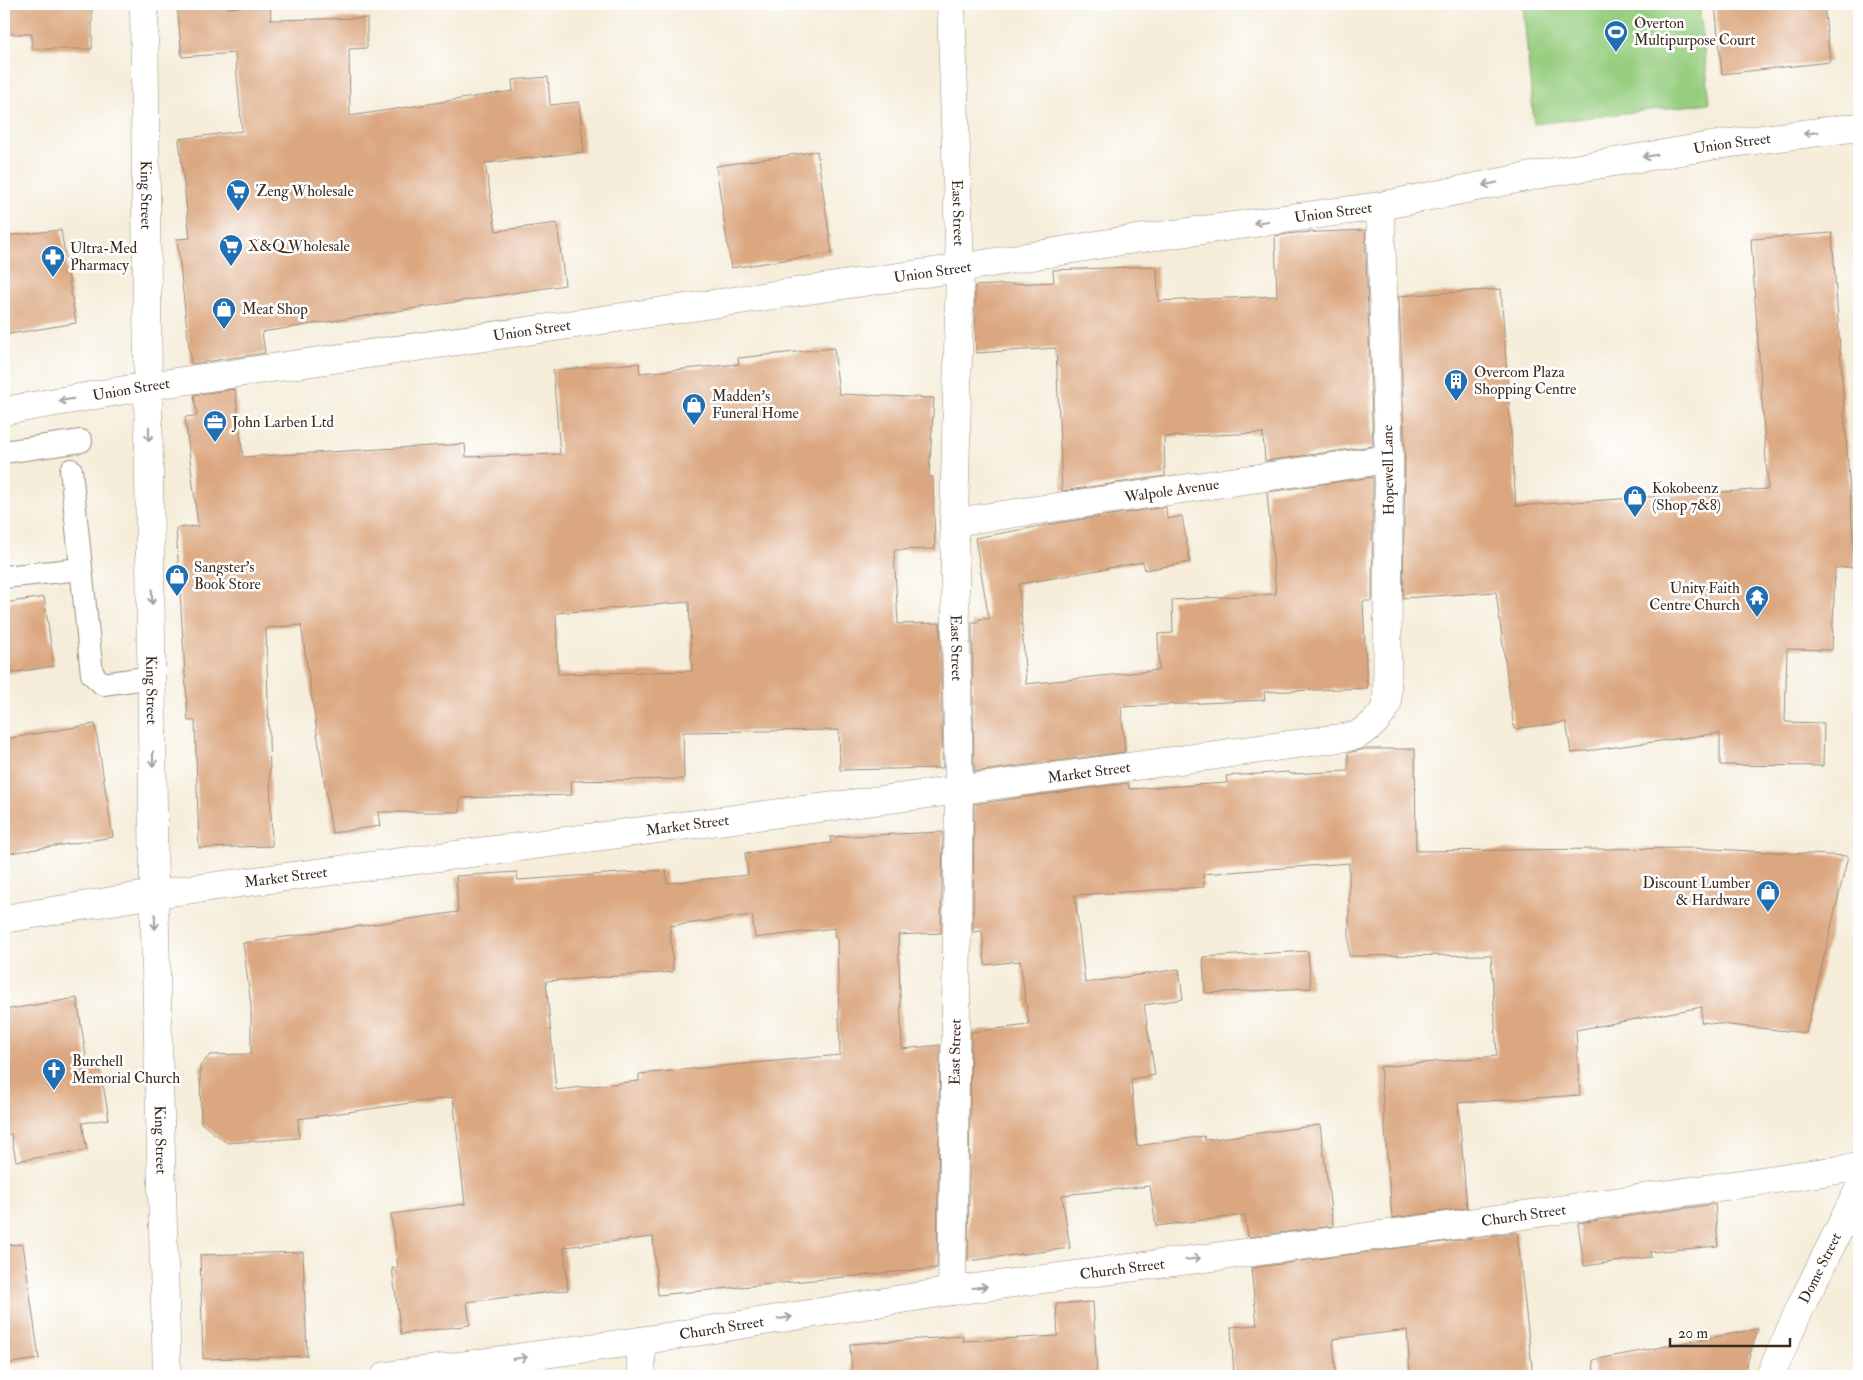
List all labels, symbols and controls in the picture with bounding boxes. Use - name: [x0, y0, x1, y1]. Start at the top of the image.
- place label: Overton Multipurpose Court: [1634, 14, 1755, 51]
- sports icon: Overton Multipurpose Court: [1603, 19, 1629, 53]
- one-way arrow: [1803, 128, 1819, 138]
- street label: Union Street: [1692, 129, 1772, 159]
- one-way arrow: [1642, 151, 1658, 161]
- street label: King Street: [136, 160, 155, 230]
- supermarket icon: Zeng Wholesale: [225, 178, 251, 212]
- street label: East Street: [947, 179, 968, 247]
- one-way arrow: [1482, 180, 1498, 189]
- place label: Zeng Wholesale: [256, 182, 354, 201]
- street label: Union Street: [1293, 198, 1373, 227]
- one-way arrow: [1253, 217, 1269, 227]
- supermarket icon: X&Q Wholesale: [218, 233, 244, 267]
- place label: X&Q Wholesale: [248, 237, 350, 256]
- place label: Ultra-Med Pharmacy: [70, 239, 138, 275]
- pharmacy icon: Ultra-Med Pharmacy: [40, 244, 66, 278]
- street label: Union Street: [893, 257, 973, 288]
- shop icon: Meat Shop: [211, 296, 237, 330]
- place label: Meat Shop: [242, 300, 308, 320]
- street label: Union Street: [492, 316, 572, 346]
- place label: Overcom Plaza Shopping Centre: [1474, 363, 1576, 400]
- building icon: Overcom Plaza Shopping Centre: [1443, 368, 1469, 402]
- street label: Union Street: [91, 374, 171, 405]
- place label: Madden's Funeral Home: [712, 387, 799, 423]
- shop icon: Madden's Funeral Home: [681, 392, 707, 426]
- one-way arrow: [58, 395, 74, 405]
- office icon: John Larben Ltd: [202, 409, 228, 443]
- place label: John Larben Ltd: [231, 413, 335, 433]
- street label: Hopewell Lane: [1378, 425, 1400, 515]
- one-way arrow: [144, 426, 154, 442]
- street label: Walpole Avenue: [1122, 475, 1220, 507]
- place label: Kokobeenz (Shop 7&8): [1652, 479, 1721, 516]
- shop icon: Kokobeenz (Shop 7&8): [1622, 484, 1648, 518]
- place label: Sangster's Book Store: [194, 558, 261, 594]
- shop icon: Sangster's Book Store: [164, 563, 190, 597]
- place label: Unity Faith Centre Church: [1649, 579, 1740, 615]
- temple icon: Unity Faith Centre Church: [1744, 584, 1770, 618]
- one-way arrow: [147, 589, 156, 605]
- street label: East Street: [946, 614, 966, 681]
- street label: King Street: [141, 655, 161, 725]
- one-way arrow: [149, 751, 158, 767]
- street label: Market Street: [1046, 758, 1132, 788]
- street label: Market Street: [645, 811, 730, 840]
- street label: Market Street: [243, 863, 329, 892]
- place label: Discount Lumber & Hardware: [1643, 874, 1750, 910]
- shop icon: Discount Lumber & Hardware: [1755, 879, 1781, 913]
- one-way arrow: [150, 913, 160, 929]
- street label: East Street: [945, 1019, 966, 1085]
- place label: Burchell Memorial Church: [72, 1052, 180, 1088]
- church icon: Burchell Memorial Church: [41, 1057, 67, 1091]
- street label: King Street: [150, 1105, 171, 1175]
- street label: Church Street: [1480, 1200, 1567, 1231]
- street label: Dome Street: [1795, 1230, 1846, 1307]
- street label: Church Street: [1079, 1254, 1166, 1284]
- one-way arrow: [1185, 1254, 1201, 1264]
- one-way arrow: [972, 1282, 988, 1292]
- street label: Church Street: [678, 1312, 765, 1345]
- one-way arrow: [777, 1313, 793, 1323]
- scale bar: [1670, 1315, 1790, 1347]
- text: 20 m: [1678, 1324, 1708, 1343]
- one-way arrow: [512, 1353, 528, 1363]

